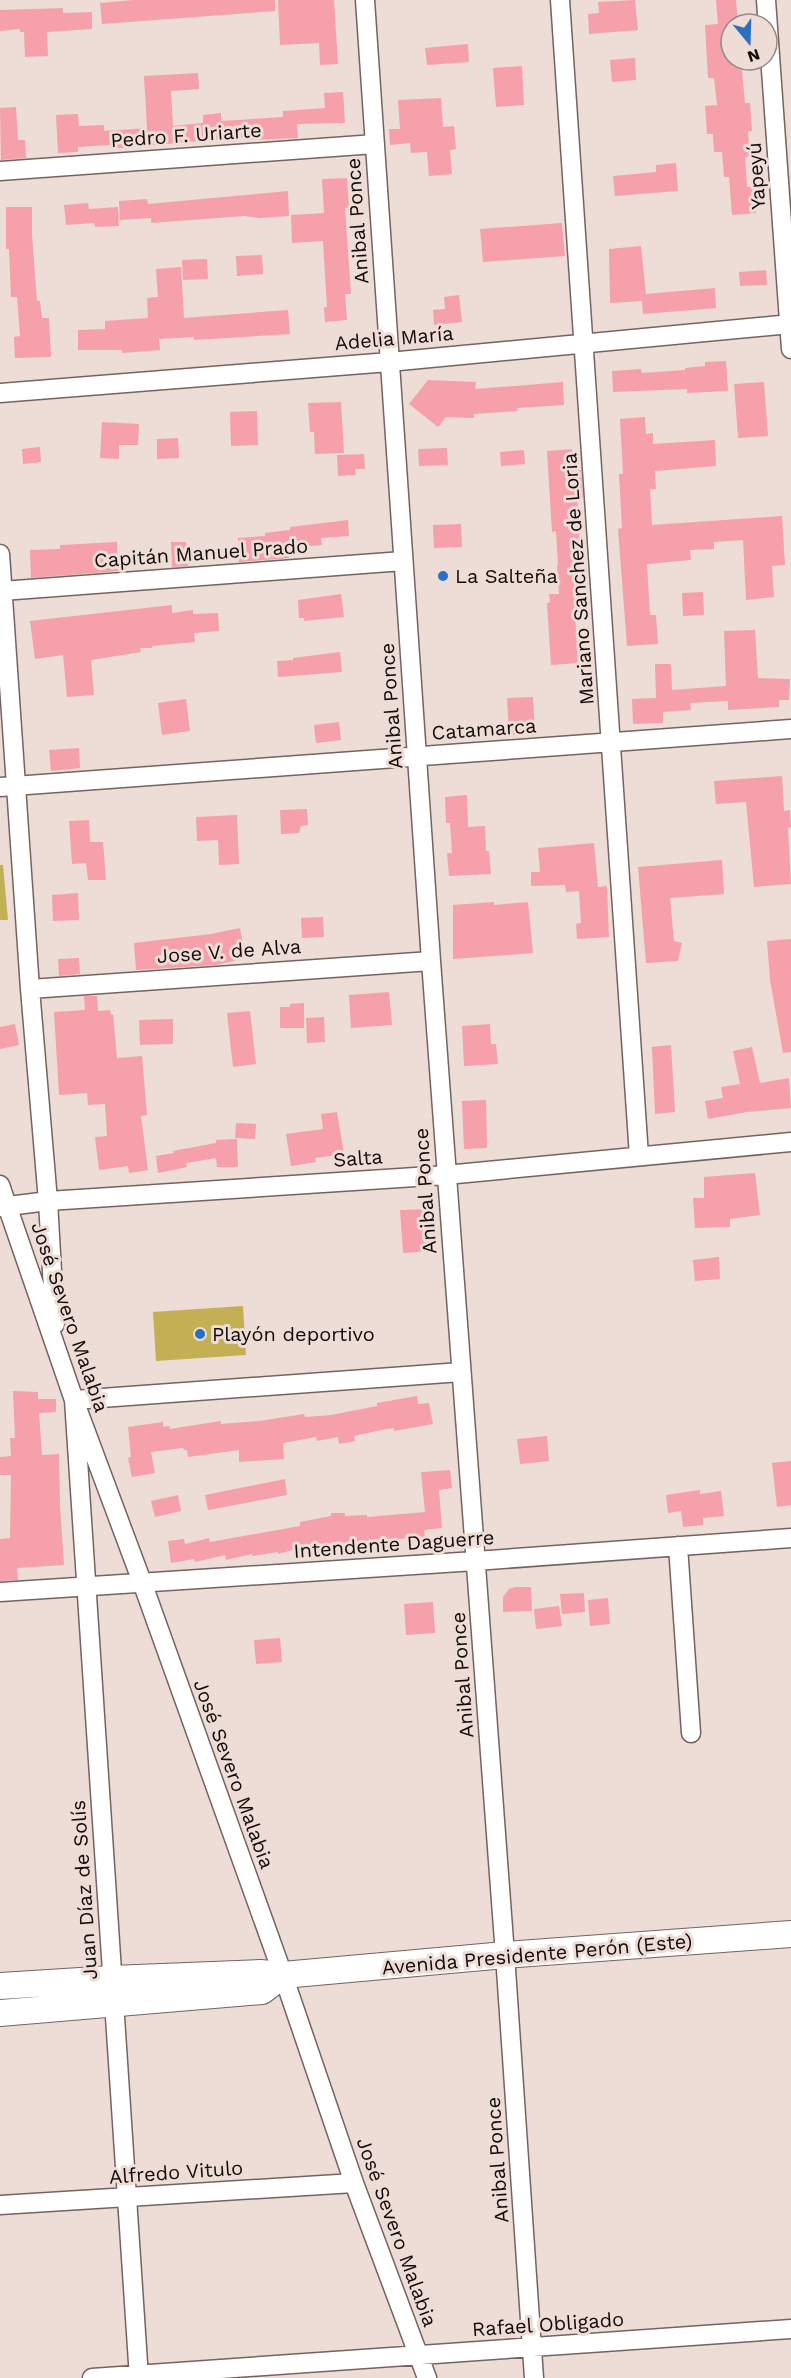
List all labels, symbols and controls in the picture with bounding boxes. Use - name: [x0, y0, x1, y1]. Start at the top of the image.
- north arrow: [719, 12, 779, 72]
- text: N: [745, 45, 762, 67]
- street label: Pedro F. Uriarte: [110, 118, 262, 152]
- street label: Yapeyú: [742, 142, 770, 210]
- street label: Anibal Ponce: [341, 157, 373, 285]
- street label: Adelia María: [334, 321, 454, 355]
- street label: Mariano Sanchez de Loria: [557, 452, 599, 706]
- street label: Capitán Manuel Prado: [93, 534, 309, 572]
- place label: La Salteña: [455, 564, 558, 588]
- marker: La Salteña: [436, 569, 450, 583]
- street label: Anibal Ponce: [375, 642, 407, 770]
- street label: Catamarca: [431, 713, 537, 745]
- street label: Jose V. de Alva: [156, 934, 302, 968]
- street label: Anibal Ponce: [409, 1127, 441, 1255]
- street label: Salta: [333, 1144, 383, 1172]
- street label: José Severo Malabia: [26, 1219, 114, 1415]
- place label: Playón deportivo: [212, 1322, 375, 1346]
- marker: Playón deportivo: [193, 1327, 207, 1341]
- street label: Intendente Daguerre: [293, 1525, 495, 1563]
- street label: Anibal Ponce: [446, 1611, 478, 1739]
- street label: José Severo Malabia: [189, 1676, 279, 1872]
- street label: Juan Díaz de Solís: [66, 1799, 102, 1981]
- street label: Avenida Presidente Perón (Este): [381, 1928, 693, 1980]
- street label: Anibal Ponce: [481, 2096, 513, 2224]
- street label: José Severo Malabia: [352, 2134, 442, 2330]
- street label: Alfredo Vitulo: [108, 2155, 244, 2189]
- street label: Rafael Obligado: [471, 2307, 625, 2341]

